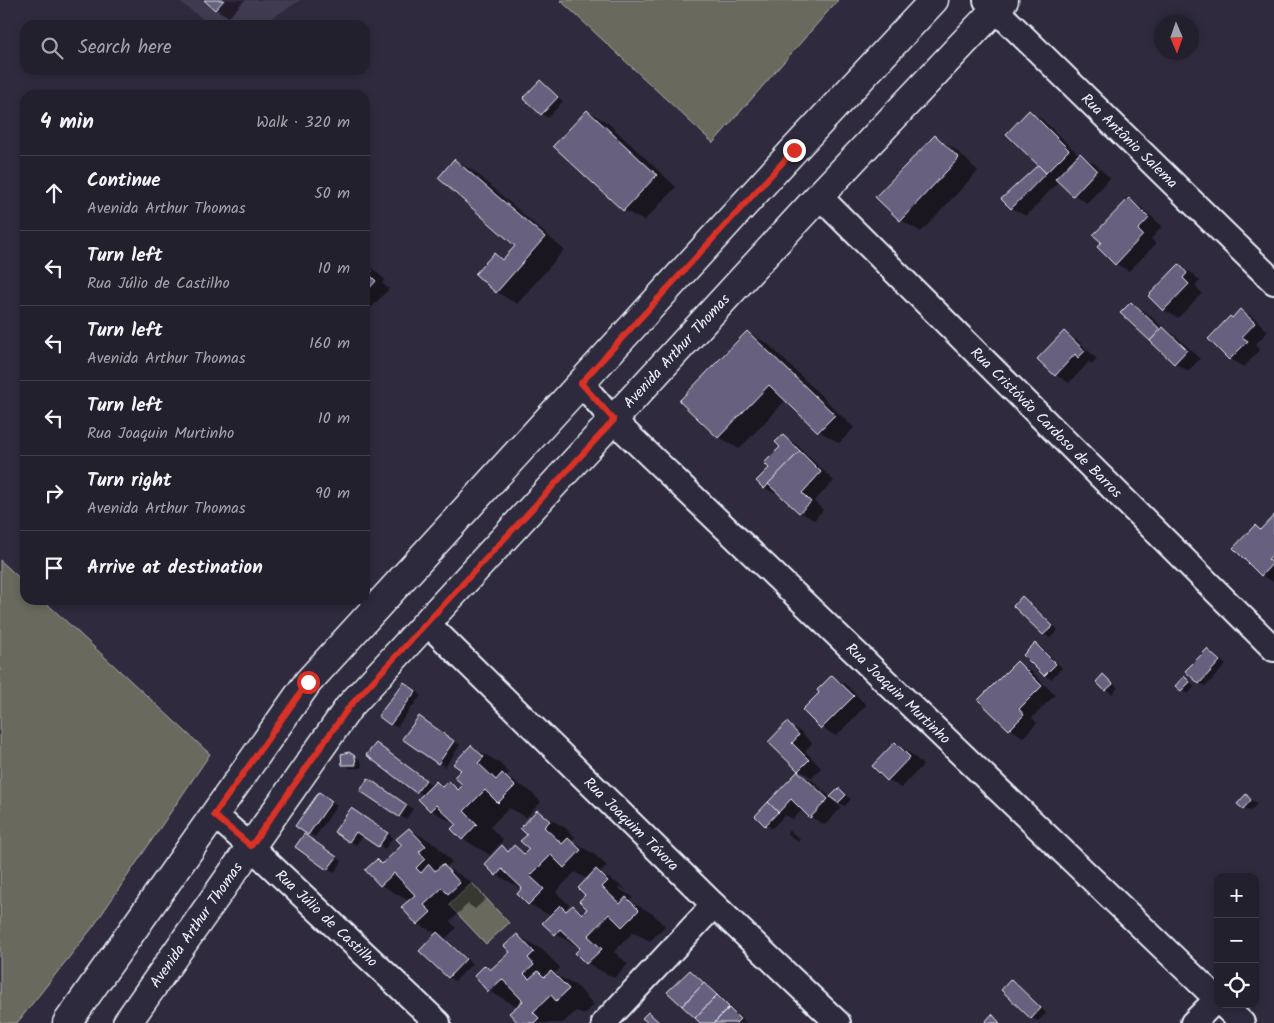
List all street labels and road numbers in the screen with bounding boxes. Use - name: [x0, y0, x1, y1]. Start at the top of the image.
- street label: Rua Antônio Salema: [1075, 88, 1183, 195]
- street label: Avenida Arthur Thomas: [618, 288, 737, 414]
- street label: Rua Cristóvão Cardoso de Barros: [964, 342, 1128, 505]
- street label: Rua Joaquin Murtinho: [839, 638, 956, 751]
- street label: Rua Joaquim Távora: [577, 772, 684, 877]
- street label: Avenida Arthur Thomas: [144, 857, 250, 993]
- street label: Rua Júlio de Castilho: [269, 864, 383, 974]

